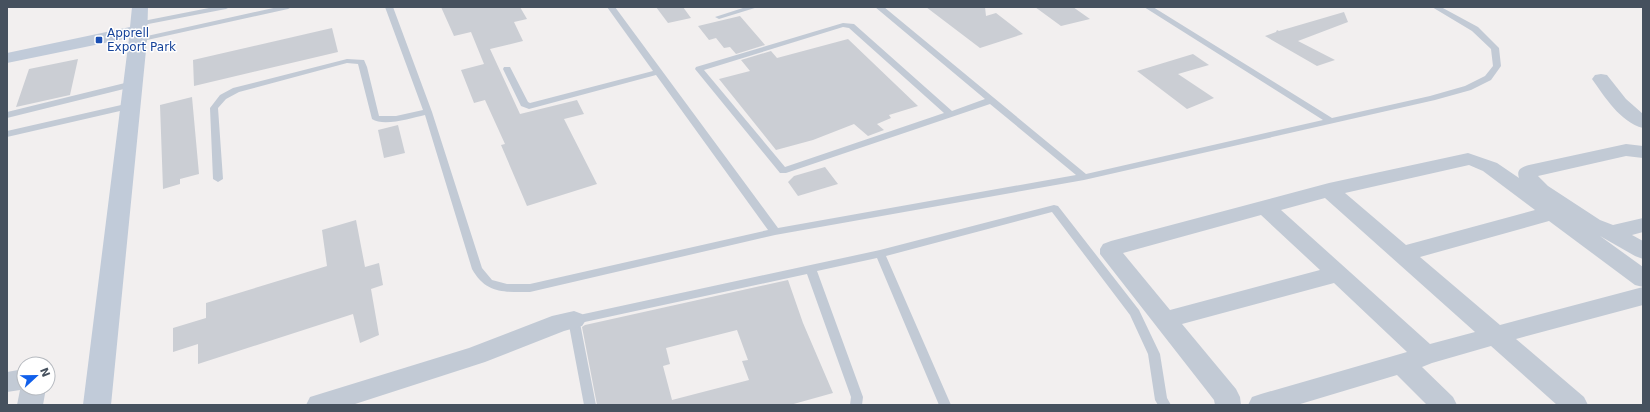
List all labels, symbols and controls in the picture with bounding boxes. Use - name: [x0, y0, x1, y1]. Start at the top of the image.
- place label: Apprell Export Park: [107, 26, 176, 54]
- marker: Apprell Export Park: [94, 35, 104, 45]
- north arrow: [16, 356, 56, 396]
- text: N: [37, 366, 53, 379]

